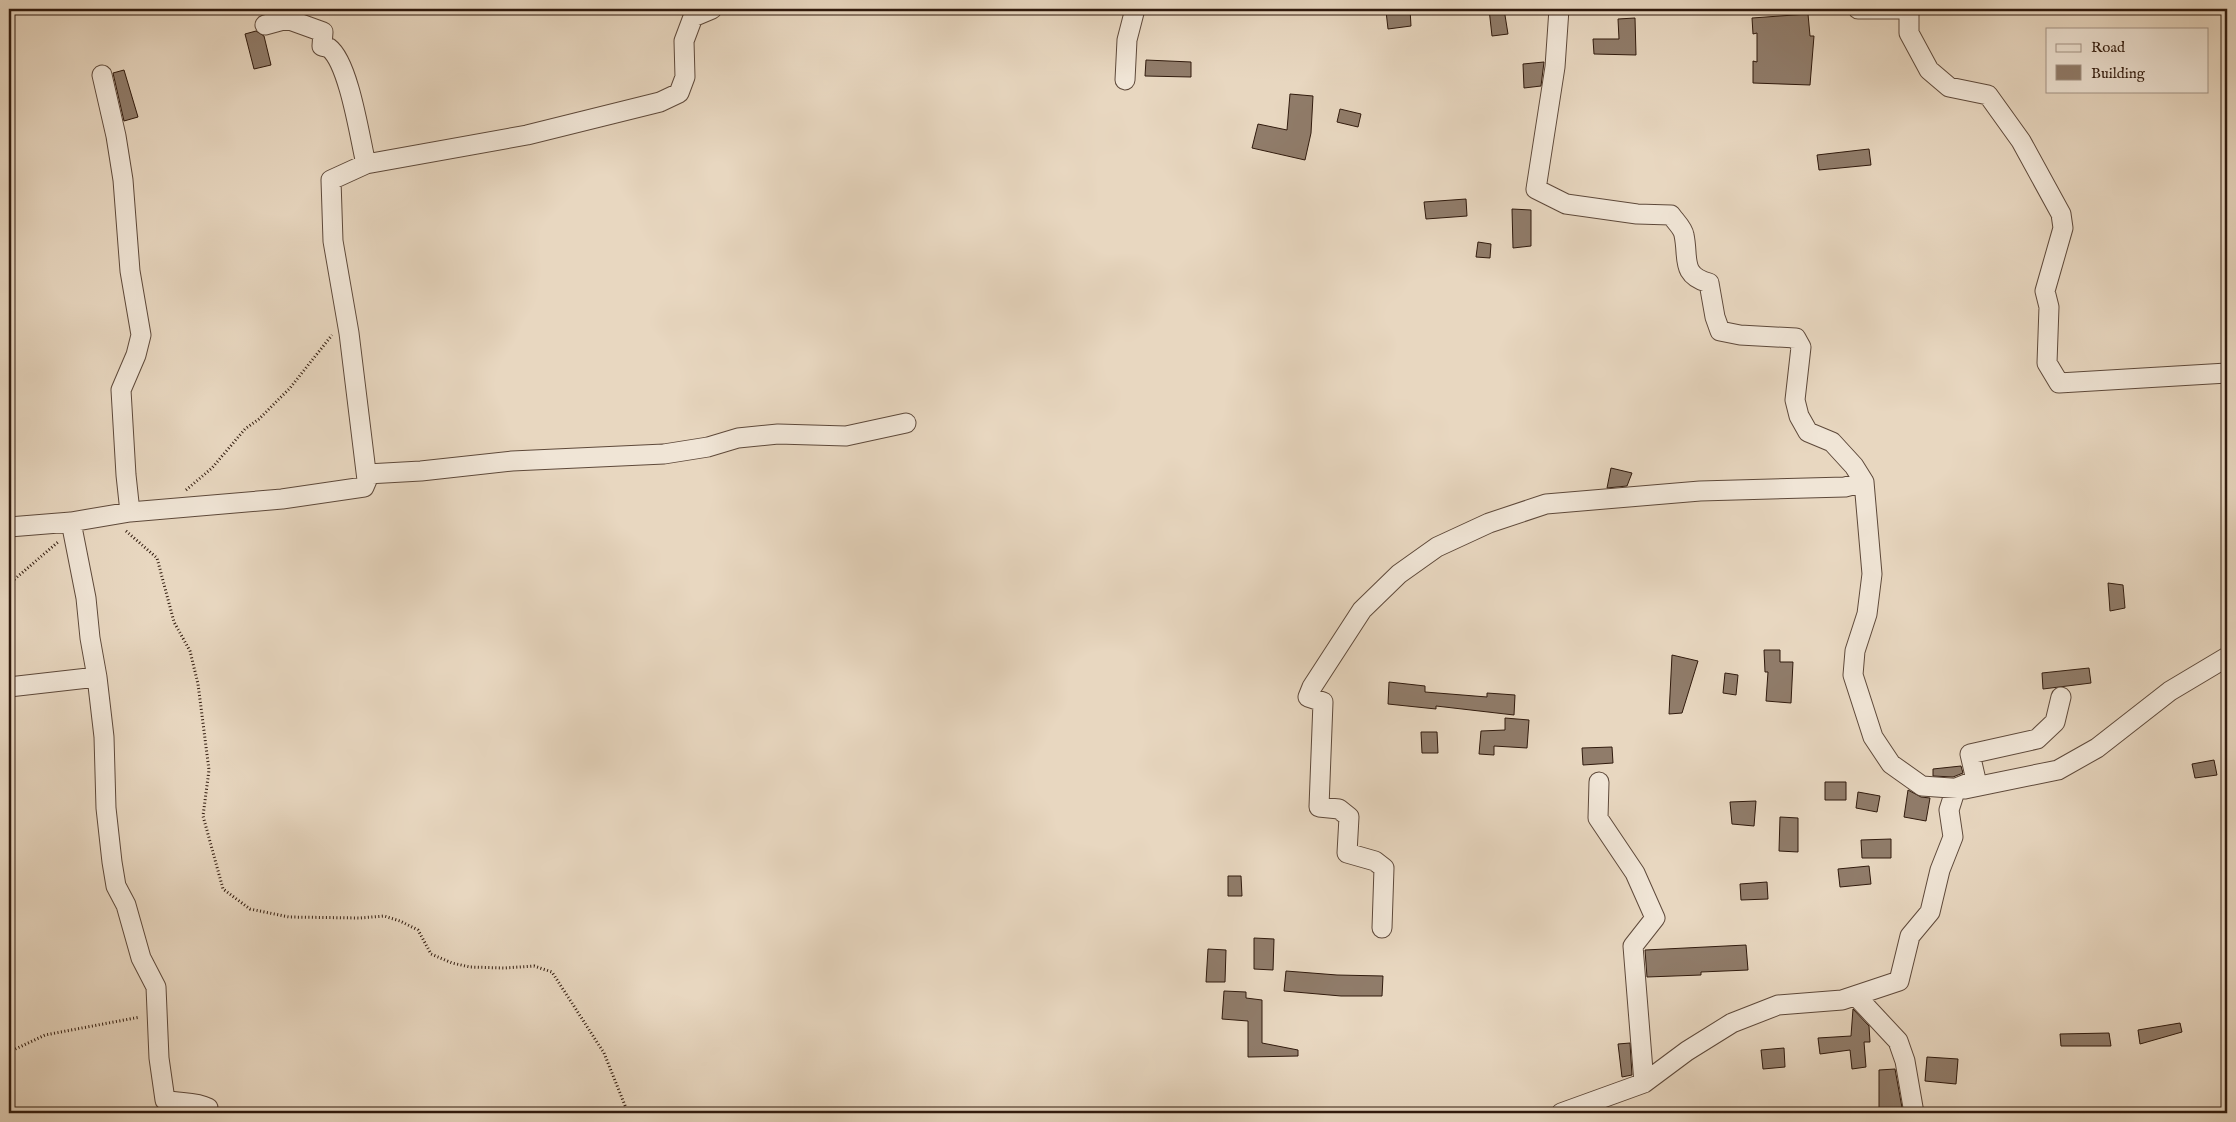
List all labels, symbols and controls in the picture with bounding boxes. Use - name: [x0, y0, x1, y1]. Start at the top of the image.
- legend: [2046, 28, 2208, 92]
- text: Road: [2091, 38, 2126, 57]
- text: Building: [2091, 64, 2146, 83]

